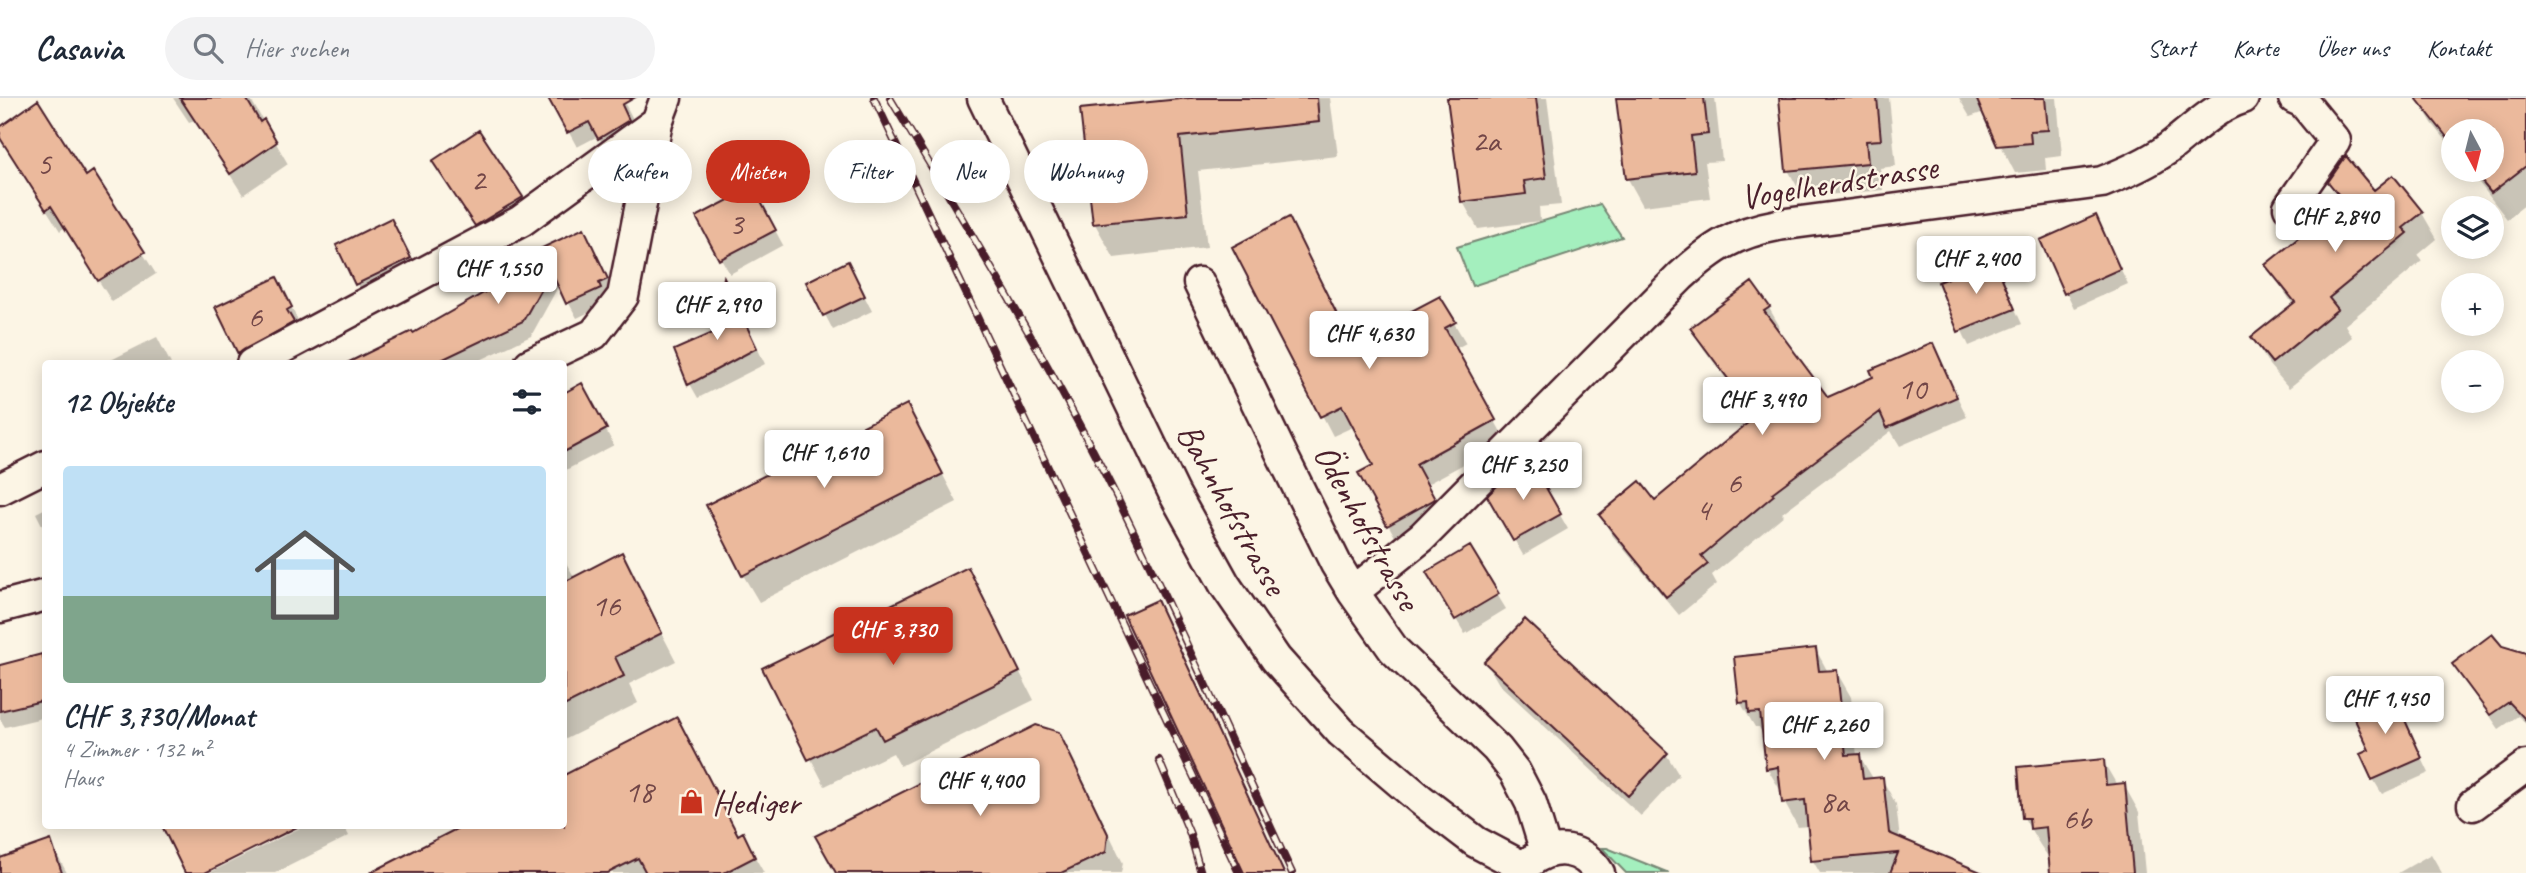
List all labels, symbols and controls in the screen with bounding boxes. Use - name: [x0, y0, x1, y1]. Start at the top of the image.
- search box: [165, 17, 655, 80]
- text: Casavia: [35, 27, 123, 69]
- icon: search: [189, 29, 227, 67]
- text: Hier suchen: [245, 32, 349, 65]
- text: Start: [2148, 33, 2195, 63]
- text: Karte: [2233, 33, 2279, 63]
- text: Über uns: [2317, 33, 2389, 63]
- text: Kontakt: [2427, 33, 2491, 63]
- north arrow: [2441, 119, 2504, 182]
- map controls: [2441, 119, 2504, 413]
- house number: 2a: [1472, 120, 1502, 161]
- chip: Kaufen: [588, 140, 692, 203]
- chip: Mieten: [706, 140, 810, 203]
- chip: Filter: [824, 140, 916, 203]
- chip: Neu: [930, 140, 1010, 203]
- chip: Wohnung: [1024, 140, 1148, 203]
- house number: 5: [37, 143, 53, 184]
- street label: Vogelherdstrasse: [1737, 144, 1943, 220]
- house number: 2: [471, 159, 488, 200]
- pin: CHF 2,840: [2255, 194, 2415, 254]
- button: layers: [2441, 196, 2504, 259]
- text: CHF 2,840: [2292, 202, 2378, 231]
- house number: 3: [729, 203, 746, 244]
- pin: CHF 2,400: [1896, 236, 2056, 296]
- text: CHF 2,400: [1933, 244, 2019, 273]
- pin: CHF 1,550: [418, 246, 578, 306]
- text: CHF 1,550: [455, 254, 541, 283]
- button: +: [2441, 273, 2504, 336]
- pin: CHF 2,990: [637, 282, 797, 342]
- text: CHF 2,990: [674, 290, 760, 319]
- house number: 6: [248, 296, 264, 337]
- pin: CHF 4,630: [1289, 312, 1449, 371]
- text: CHF 4,630: [1325, 319, 1413, 348]
- button: −: [2441, 350, 2504, 413]
- house number: 10: [1898, 368, 1929, 409]
- pin: CHF 3,490: [1682, 378, 1842, 437]
- text: 12 Objekte: [63, 383, 173, 421]
- icon: filters: [508, 383, 546, 421]
- text: CHF 3,490: [1719, 385, 1805, 414]
- street label: Bahnhofstrasse: [1166, 415, 1299, 605]
- pin: CHF 1,610: [744, 430, 904, 490]
- street label: Ödenhofstrasse: [1303, 436, 1432, 620]
- text: CHF 1,610: [780, 438, 868, 467]
- pin: CHF 3,250: [1443, 442, 1603, 502]
- text: CHF 3,250: [1480, 450, 1566, 479]
- house number: 6: [1727, 462, 1743, 503]
- house number: 4: [1696, 489, 1714, 530]
- icon: home: [242, 512, 368, 638]
- house number: 16: [592, 585, 622, 626]
- pin: CHF 3,730: [813, 608, 973, 667]
- text: CHF 3,730: [850, 615, 936, 644]
- pin: CHF 1,450: [2305, 676, 2465, 736]
- text: CHF 1,450: [2342, 684, 2428, 713]
- text: CHF 3,730/Monat: [63, 697, 254, 735]
- pin: CHF 2,260: [1744, 702, 1904, 762]
- text: CHF 2,260: [1780, 710, 1868, 739]
- text: 4 Zimmer · 132 m²: [63, 735, 210, 764]
- pin: CHF 4,400: [900, 758, 1060, 818]
- text: Haus: [63, 764, 102, 793]
- text: CHF 4,400: [937, 766, 1023, 795]
- house number: 18: [625, 771, 656, 812]
- place label: Hediger: [712, 780, 802, 825]
- house number: 8a: [1820, 781, 1850, 822]
- shop icon: Hediger: [678, 788, 706, 816]
- house number: 6b: [2063, 798, 2093, 839]

